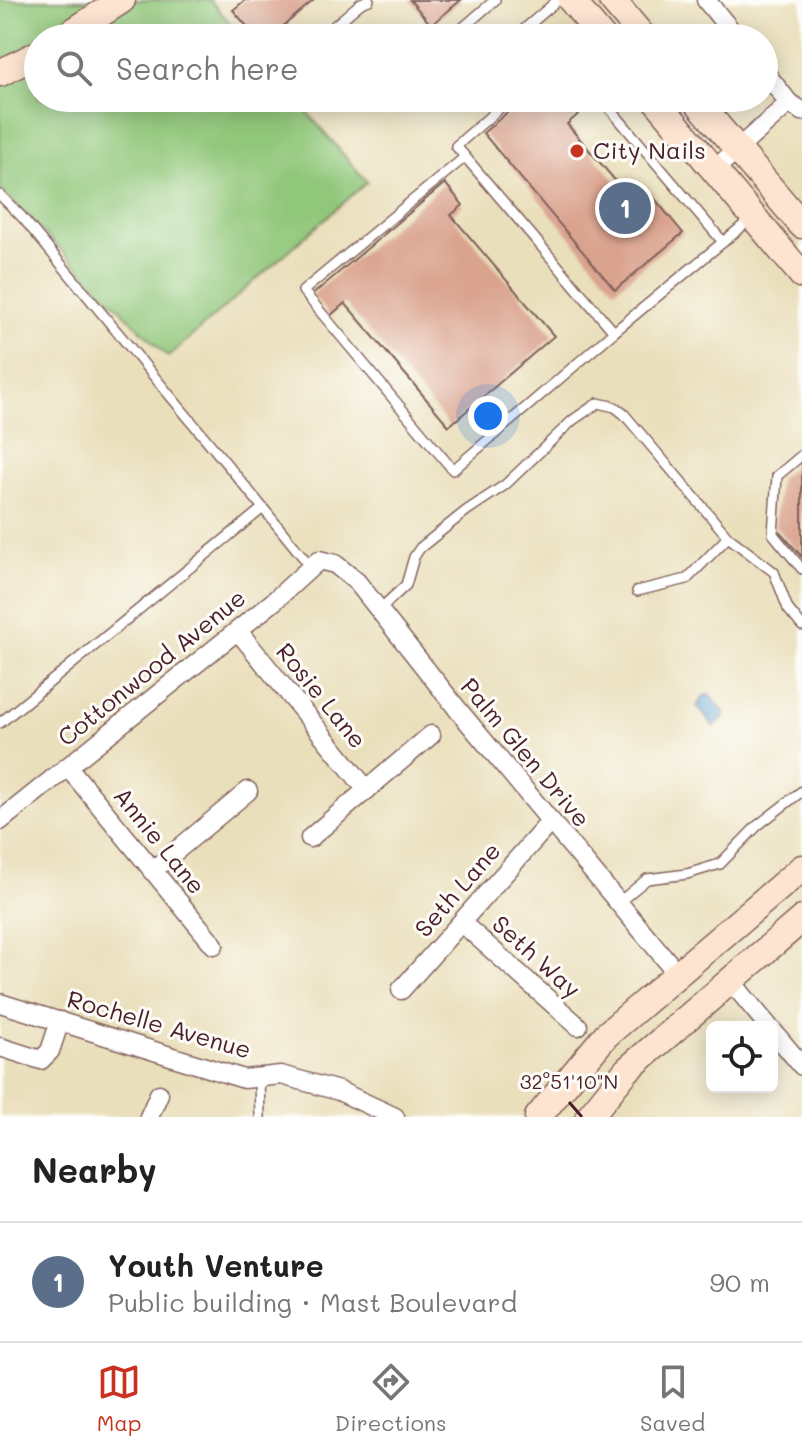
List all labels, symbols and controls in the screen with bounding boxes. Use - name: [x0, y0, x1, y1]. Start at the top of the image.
- search box: [24, 24, 778, 112]
- icon: search: [52, 46, 96, 90]
- text: Search here: [116, 48, 299, 88]
- place label: City Nails: [593, 134, 706, 165]
- marker: City Nails: [568, 142, 586, 160]
- pin: 1: [599, 178, 651, 238]
- your location: [468, 396, 508, 436]
- street label: Cottonwood Avenue: [51, 581, 251, 752]
- street label: Rosie Lane: [270, 636, 374, 754]
- street label: Palm Glen Drive: [455, 671, 598, 833]
- street label: Annie Lane: [108, 780, 213, 900]
- street label: Seth Lane: [407, 835, 507, 943]
- street label: Seth Way: [486, 908, 588, 1004]
- street label: Rochelle Avenue: [64, 983, 255, 1065]
- map controls: [706, 1021, 778, 1093]
- button: locate: [706, 1021, 778, 1093]
- text: 32°51'10"N: [520, 1068, 618, 1094]
- text: Nearby: [32, 1147, 157, 1192]
- text: Youth Venture: [108, 1245, 324, 1285]
- text: 1: [52, 1265, 64, 1299]
- text: 90 m: [710, 1265, 770, 1299]
- text: Public building · Mast Boulevard: [108, 1285, 517, 1319]
- tab: Map: [97, 1360, 142, 1437]
- tab: Directions: [335, 1360, 447, 1437]
- tab: Saved: [640, 1360, 705, 1437]

